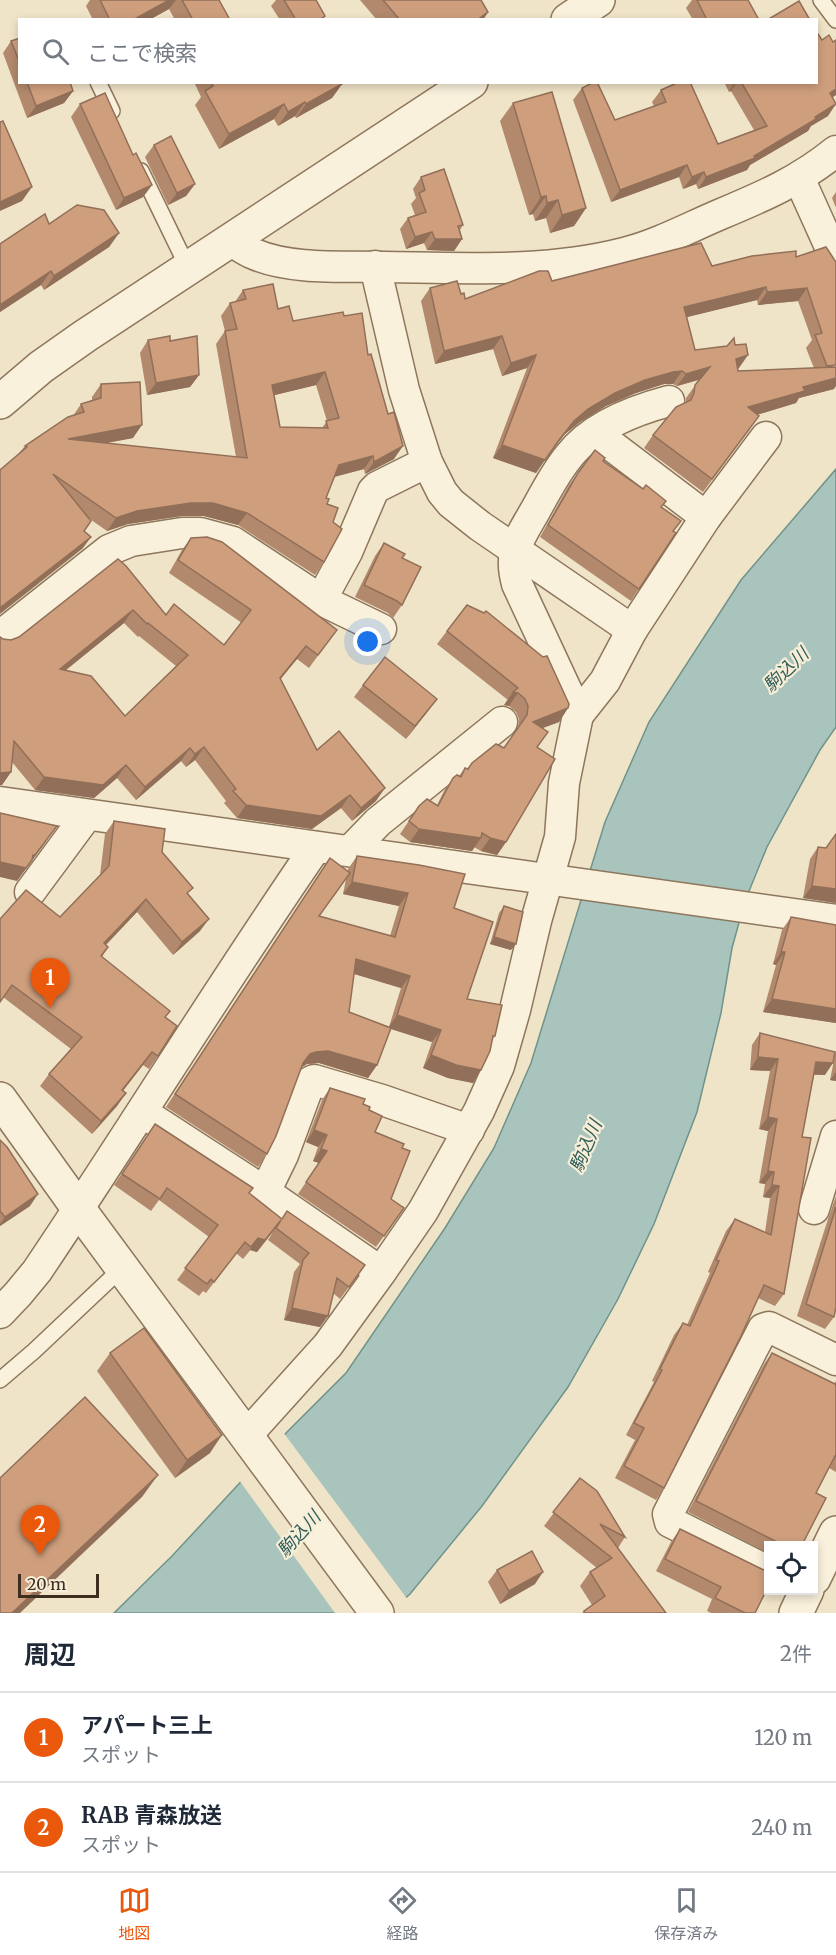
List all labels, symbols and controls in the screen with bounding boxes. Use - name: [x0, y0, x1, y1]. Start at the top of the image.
- search box: [18, 18, 818, 84]
- icon: search: [39, 35, 72, 68]
- text: ここで検索: [87, 39, 197, 67]
- your location: [353, 627, 382, 656]
- water label: 駒込川: [758, 641, 815, 697]
- pin: 1: [31, 958, 70, 1008]
- water label: 駒込川: [564, 1115, 607, 1175]
- water label: 駒込川: [272, 1504, 327, 1561]
- pin: 2: [20, 1506, 60, 1555]
- map controls: [764, 1541, 818, 1595]
- button: locate: [764, 1541, 818, 1595]
- scale bar: [18, 1571, 99, 1598]
- text: 20 m: [27, 1574, 66, 1594]
- text: 周辺: [24, 1638, 76, 1671]
- text: 2件: [780, 1641, 812, 1666]
- text: アパート三上: [81, 1711, 213, 1739]
- text: 1: [39, 1725, 48, 1750]
- text: 120 m: [754, 1725, 812, 1750]
- text: スポット: [81, 1742, 161, 1767]
- text: RAB 青森放送: [81, 1801, 222, 1829]
- text: 2: [38, 1815, 49, 1840]
- text: 240 m: [751, 1815, 812, 1840]
- text: スポット: [81, 1832, 161, 1857]
- tab: 地図: [118, 1884, 151, 1944]
- tab: 経路: [386, 1884, 419, 1944]
- tab: 保存済み: [654, 1884, 718, 1944]

